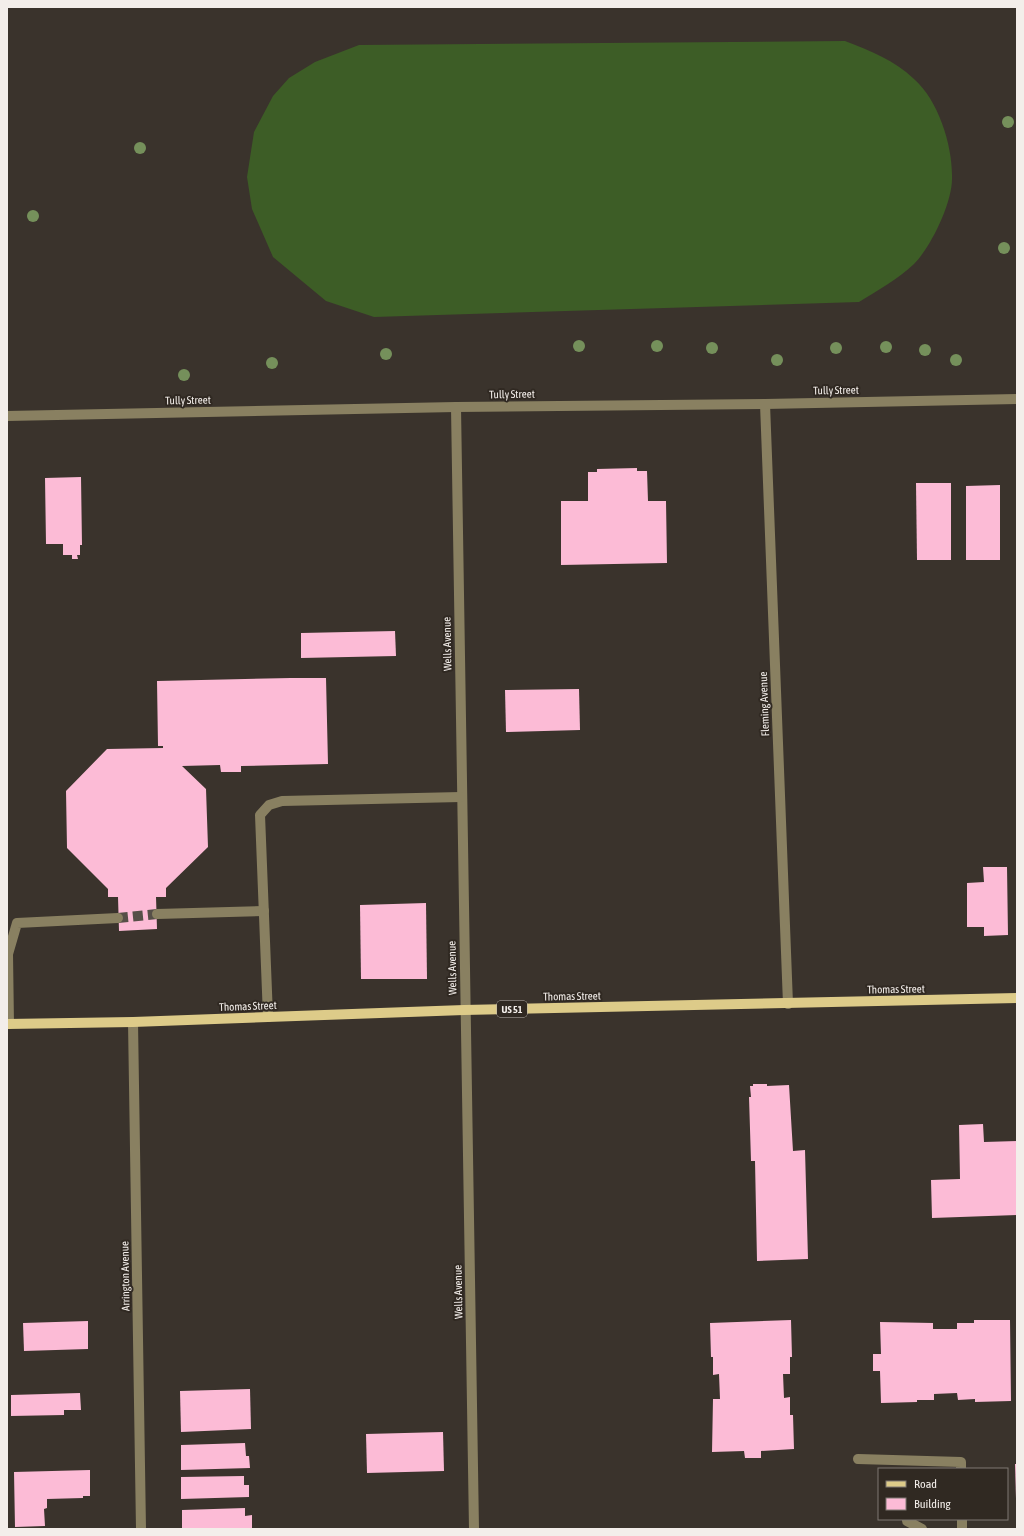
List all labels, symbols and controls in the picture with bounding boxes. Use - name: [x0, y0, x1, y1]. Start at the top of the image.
- street label: Tully Street: [813, 384, 859, 396]
- street label: Tully Street: [489, 388, 535, 400]
- street label: Tully Street: [165, 394, 211, 406]
- street label: Wells Avenue: [441, 617, 453, 671]
- street label: Fleming Avenue: [757, 671, 771, 737]
- street label: Wells Avenue: [446, 941, 458, 995]
- street label: Thomas Street: [867, 982, 925, 996]
- street label: Thomas Street: [543, 989, 601, 1003]
- street label: Thomas Street: [219, 999, 277, 1013]
- road number: US 51: [497, 1001, 527, 1017]
- street label: Arrington Avenue: [118, 1241, 132, 1311]
- street label: Wells Avenue: [452, 1265, 464, 1319]
- legend: [878, 1468, 1008, 1520]
- text: Road: [914, 1477, 937, 1491]
- text: Building: [914, 1497, 952, 1511]

